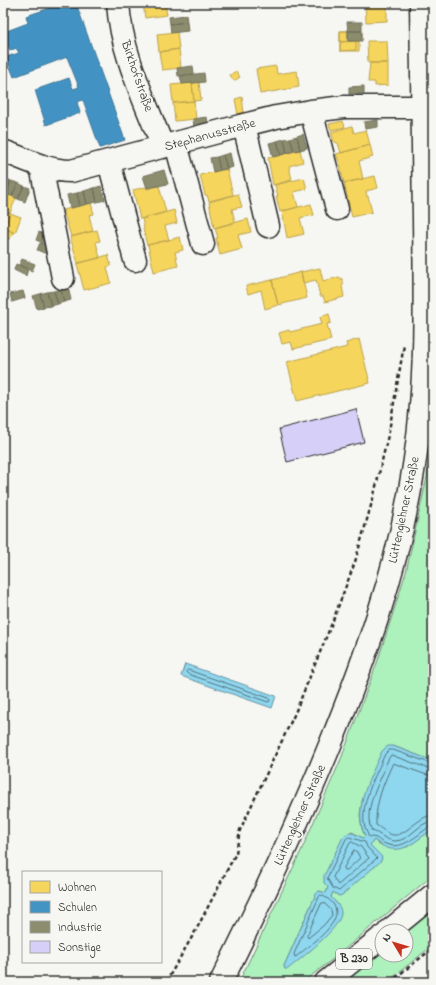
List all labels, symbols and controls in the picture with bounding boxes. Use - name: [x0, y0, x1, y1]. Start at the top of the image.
- street label: Birkhofstraße: [116, 37, 158, 114]
- street label: Stephanusstraße: [162, 114, 258, 156]
- street label: Lüttenglehner Straße: [383, 455, 426, 565]
- street label: Lüttenglehner Straße: [269, 761, 332, 869]
- legend: [22, 871, 162, 963]
- text: Wohnen: [58, 879, 96, 897]
- text: Schulen: [58, 899, 97, 917]
- text: Industrie: [58, 919, 102, 937]
- north arrow: [374, 923, 414, 963]
- text: N: [378, 930, 396, 945]
- text: Sonstige: [58, 939, 102, 958]
- road number: B 230: [336, 949, 372, 969]

